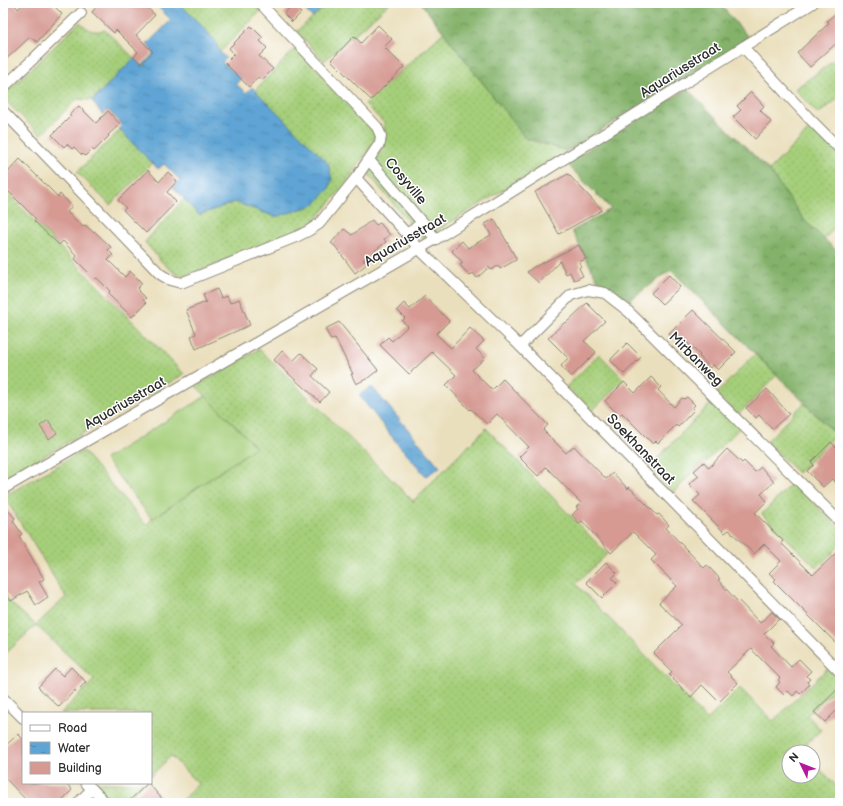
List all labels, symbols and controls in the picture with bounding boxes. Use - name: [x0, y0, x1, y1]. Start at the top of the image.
- street label: Aquariusstraat: [637, 38, 724, 101]
- street label: Cosyville: [382, 154, 430, 208]
- street label: Aquariusstraat: [361, 209, 449, 270]
- street label: Mirbanweg: [665, 328, 727, 390]
- street label: Aquariusstraat: [81, 372, 169, 433]
- street label: Soekhanstraat: [603, 410, 679, 488]
- legend: [22, 712, 152, 784]
- text: Road: [58, 721, 87, 736]
- text: Water: [58, 741, 90, 756]
- north arrow: [781, 744, 821, 784]
- text: N: [786, 750, 802, 765]
- text: Building: [58, 761, 102, 776]

